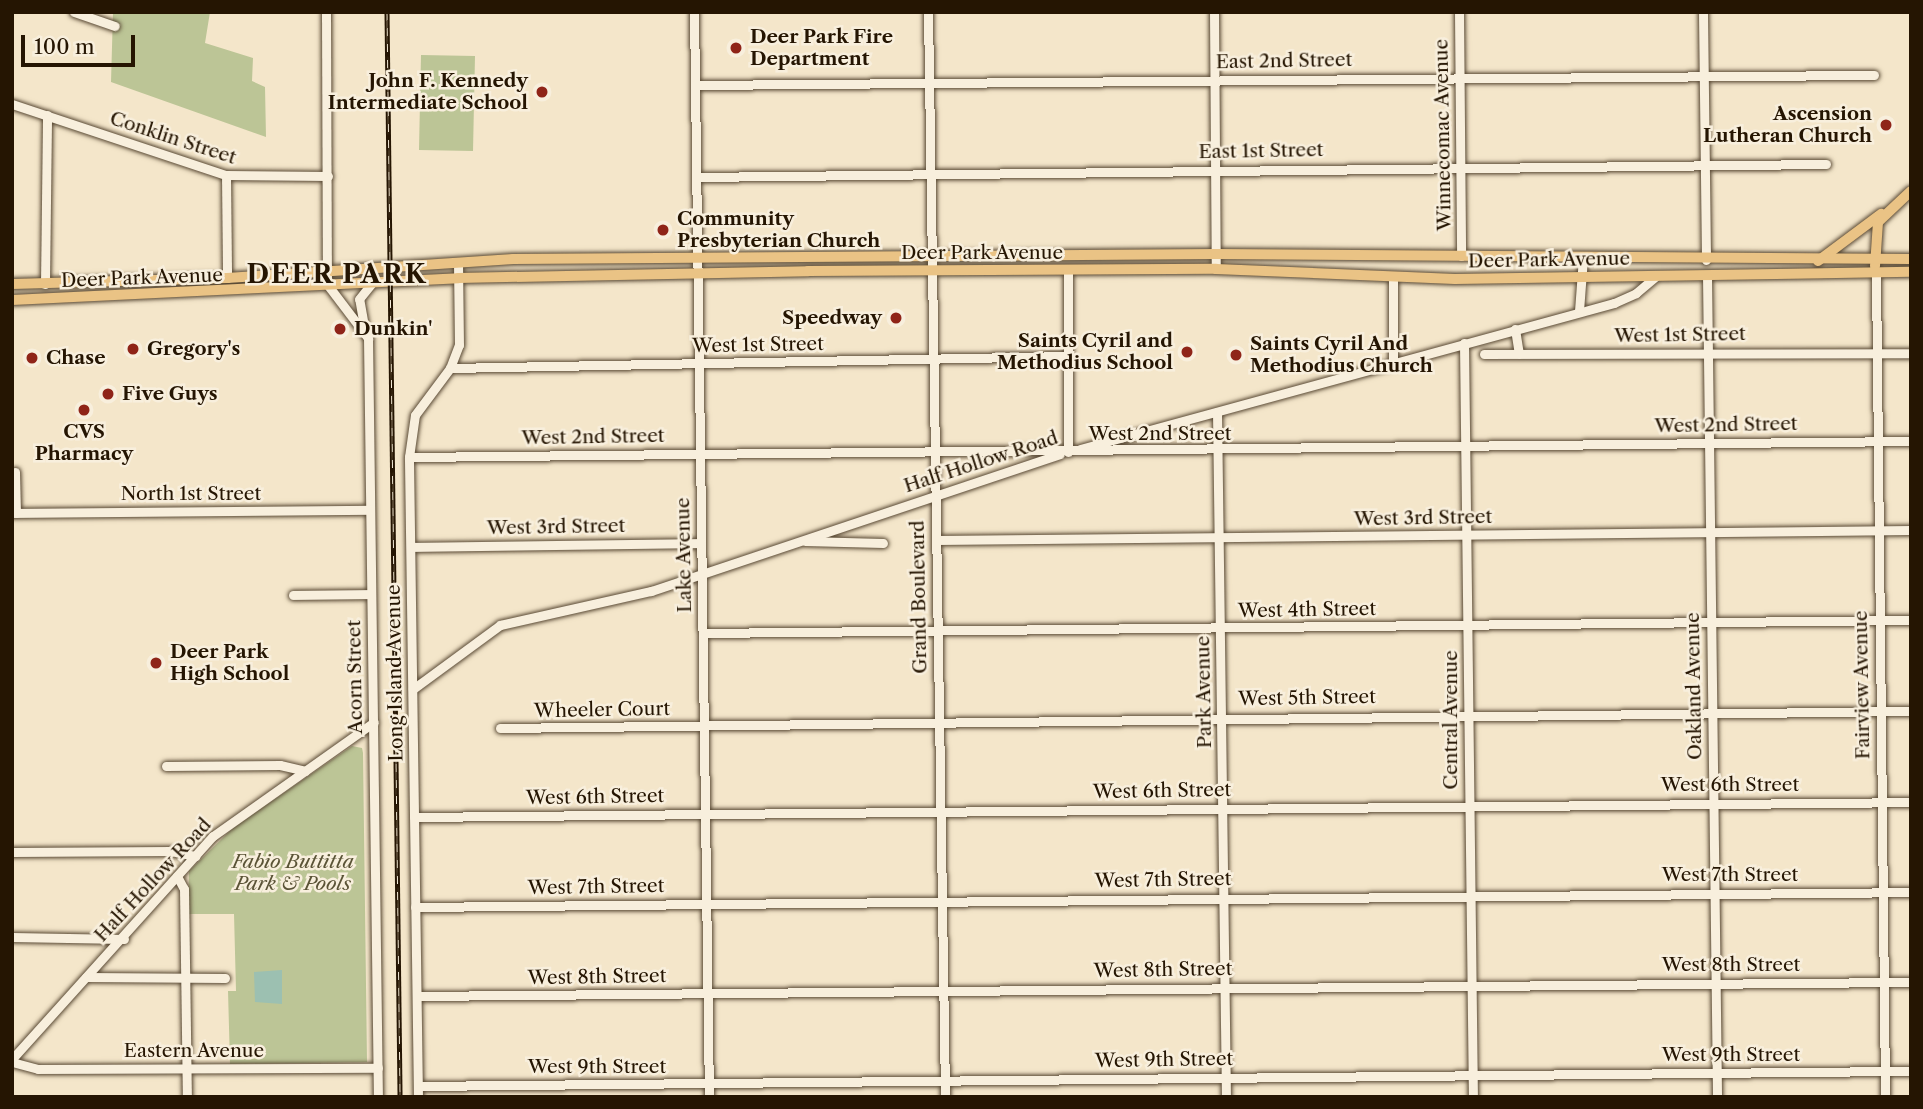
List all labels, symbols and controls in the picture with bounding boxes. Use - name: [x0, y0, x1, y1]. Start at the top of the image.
- scale bar: [24, 21, 138, 65]
- place label: Deer Park Fire Department: [750, 26, 894, 70]
- text: 100 m: [34, 34, 95, 59]
- street label: Winnecomac Avenue: [1430, 38, 1456, 232]
- marker: Deer Park Fire Department: [728, 40, 744, 56]
- street label: East 2nd Street: [1216, 48, 1352, 74]
- place label: John F. Kennedy Intermediate School: [328, 70, 528, 114]
- marker: John F. Kennedy Intermediate School: [534, 84, 550, 100]
- place label: Ascension Lutheran Church: [1703, 103, 1872, 147]
- street label: Conklin Street: [107, 107, 239, 169]
- marker: Ascension Lutheran Church: [1878, 117, 1894, 133]
- street label: East 1st Street: [1198, 139, 1324, 163]
- place label: Community Presbyterian Church: [677, 208, 880, 252]
- marker: Community Presbyterian Church: [655, 222, 671, 238]
- street label: Deer Park Avenue: [900, 242, 1064, 264]
- street label: Deer Park Avenue: [1467, 247, 1631, 273]
- district label: DEER PARK: [247, 259, 427, 291]
- street label: Deer Park Avenue: [60, 264, 224, 292]
- place label: Speedway: [782, 307, 882, 329]
- marker: Speedway: [888, 310, 904, 326]
- place label: Dunkin': [354, 318, 432, 340]
- marker: Dunkin': [332, 321, 348, 337]
- street label: West 1st Street: [1614, 322, 1746, 348]
- place label: Saints Cyril and Methodius School: [997, 330, 1173, 374]
- street label: West 1st Street: [692, 332, 824, 358]
- place label: Saints Cyril And Methodius Church: [1250, 333, 1433, 377]
- place label: Gregory's: [147, 338, 240, 360]
- marker: Gregory's: [125, 341, 141, 357]
- marker: Saints Cyril and Methodius School: [1179, 344, 1195, 360]
- place label: Chase: [46, 347, 105, 369]
- marker: Saints Cyril And Methodius Church: [1228, 347, 1244, 363]
- marker: Chase: [24, 350, 40, 366]
- place label: Five Guys: [122, 383, 218, 405]
- marker: Five Guys: [100, 386, 116, 402]
- marker: CVS Pharmacy: [76, 402, 92, 418]
- street label: West 2nd Street: [1654, 412, 1798, 438]
- place label: CVS Pharmacy: [35, 421, 133, 465]
- street label: West 2nd Street: [1088, 423, 1232, 445]
- street label: West 2nd Street: [521, 424, 665, 450]
- street label: Half Hollow Road: [901, 426, 1061, 498]
- street label: North 1st Street: [121, 483, 261, 505]
- street label: Lake Avenue: [672, 497, 696, 613]
- street label: West 3rd Street: [1354, 505, 1492, 531]
- street label: West 3rd Street: [487, 514, 625, 540]
- street label: Grand Boulevard: [906, 520, 932, 674]
- street label: Long Island Avenue: [382, 584, 408, 762]
- street label: West 4th Street: [1238, 597, 1376, 623]
- street label: Fairview Avenue: [1849, 610, 1875, 760]
- street label: Oakland Avenue: [1681, 612, 1707, 760]
- street label: Acorn Street: [343, 620, 367, 734]
- street label: Park Avenue: [1192, 635, 1216, 749]
- place label: Deer Park High School: [170, 641, 289, 685]
- street label: Central Avenue: [1440, 650, 1462, 790]
- marker: Deer Park High School: [148, 655, 164, 671]
- street label: West 5th Street: [1238, 685, 1376, 711]
- street label: Wheeler Court: [534, 697, 670, 723]
- street label: West 6th Street: [1661, 774, 1799, 796]
- street label: West 6th Street: [1093, 778, 1231, 804]
- street label: West 6th Street: [526, 784, 664, 810]
- street label: Half Hollow Road: [90, 813, 216, 947]
- park label: Fabio Buttitta Park & Pools: [232, 851, 354, 895]
- street label: West 7th Street: [1662, 864, 1798, 886]
- street label: West 7th Street: [1094, 867, 1232, 893]
- street label: West 7th Street: [527, 874, 665, 900]
- street label: West 8th Street: [1662, 954, 1800, 976]
- street label: West 8th Street: [1094, 957, 1232, 983]
- street label: West 8th Street: [528, 964, 666, 990]
- street label: Eastern Avenue: [123, 1040, 265, 1062]
- street label: West 9th Street: [1662, 1044, 1800, 1066]
- street label: West 9th Street: [1095, 1047, 1233, 1073]
- street label: West 9th Street: [528, 1056, 666, 1078]

